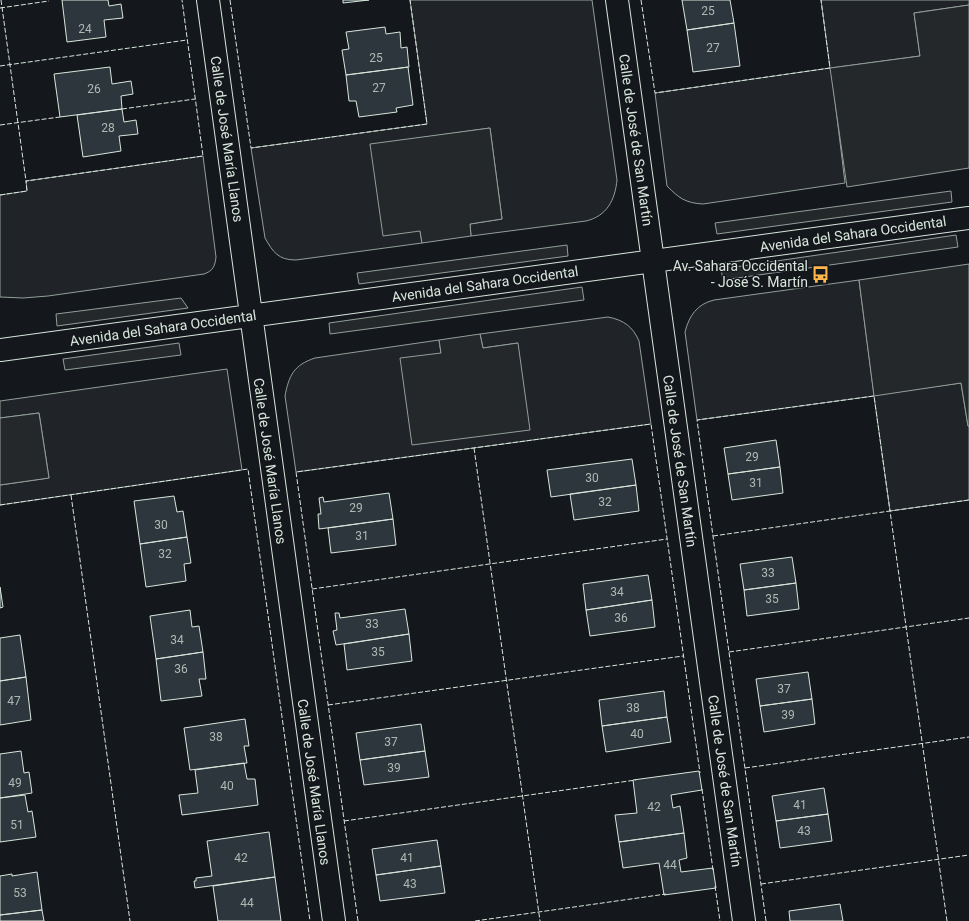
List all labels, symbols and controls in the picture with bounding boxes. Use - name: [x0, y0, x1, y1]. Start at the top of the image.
- house number: 25: [701, 4, 715, 18]
- house number: 24: [78, 22, 92, 36]
- house number: 27: [706, 41, 720, 55]
- house number: 25: [369, 51, 383, 65]
- street label: Calle de José de San Martín: [616, 53, 656, 227]
- street label: Calle de José María Llanos: [207, 55, 247, 223]
- house number: 27: [372, 81, 386, 95]
- house number: 26: [87, 82, 101, 96]
- house number: 28: [101, 121, 115, 135]
- street label: Avenida del Sahara Occidental: [759, 213, 947, 255]
- place label: Av. Sahara Occidental - José S. Martín: [673, 258, 808, 290]
- street label: Avenida del Sahara Occidental: [391, 263, 579, 305]
- bus stop icon: Av. Sahara Occidental - José S. Martín: [811, 264, 831, 284]
- street label: Avenida del Sahara Occidental: [69, 307, 257, 349]
- street label: Calle de José de San Martín: [660, 374, 700, 548]
- street label: Calle de José María Llanos: [250, 377, 290, 545]
- house number: 29: [745, 450, 759, 464]
- house number: 30: [585, 471, 599, 485]
- house number: 31: [749, 476, 763, 490]
- house number: 32: [598, 495, 612, 509]
- house number: 29: [349, 501, 363, 515]
- house number: 30: [154, 518, 168, 532]
- house number: 31: [355, 529, 369, 543]
- house number: 32: [158, 547, 172, 561]
- house number: 33: [761, 566, 775, 580]
- house number: 34: [610, 585, 624, 599]
- house number: 35: [765, 592, 779, 606]
- house number: 36: [614, 611, 628, 625]
- house number: 33: [365, 617, 379, 631]
- house number: 34: [170, 633, 184, 647]
- house number: 35: [371, 645, 385, 659]
- house number: 36: [174, 662, 188, 676]
- house number: 37: [777, 682, 791, 696]
- house number: 47: [7, 694, 21, 708]
- street label: Calle de José de San Martín: [705, 694, 745, 868]
- street label: Calle de José María Llanos: [294, 698, 334, 866]
- house number: 38: [626, 701, 640, 715]
- house number: 39: [781, 708, 795, 722]
- house number: 40: [630, 727, 644, 741]
- house number: 38: [209, 730, 223, 744]
- house number: 37: [384, 735, 398, 749]
- house number: 39: [387, 761, 401, 775]
- house number: 49: [8, 776, 22, 790]
- house number: 40: [220, 779, 234, 793]
- house number: 41: [793, 798, 807, 812]
- house number: 42: [647, 800, 661, 814]
- house number: 51: [10, 818, 24, 832]
- house number: 43: [797, 824, 811, 838]
- house number: 42: [234, 851, 248, 865]
- house number: 41: [400, 851, 414, 865]
- house number: 44: [663, 858, 677, 872]
- house number: 43: [403, 877, 417, 891]
- house number: 53: [13, 886, 27, 900]
- house number: 44: [240, 896, 254, 910]

